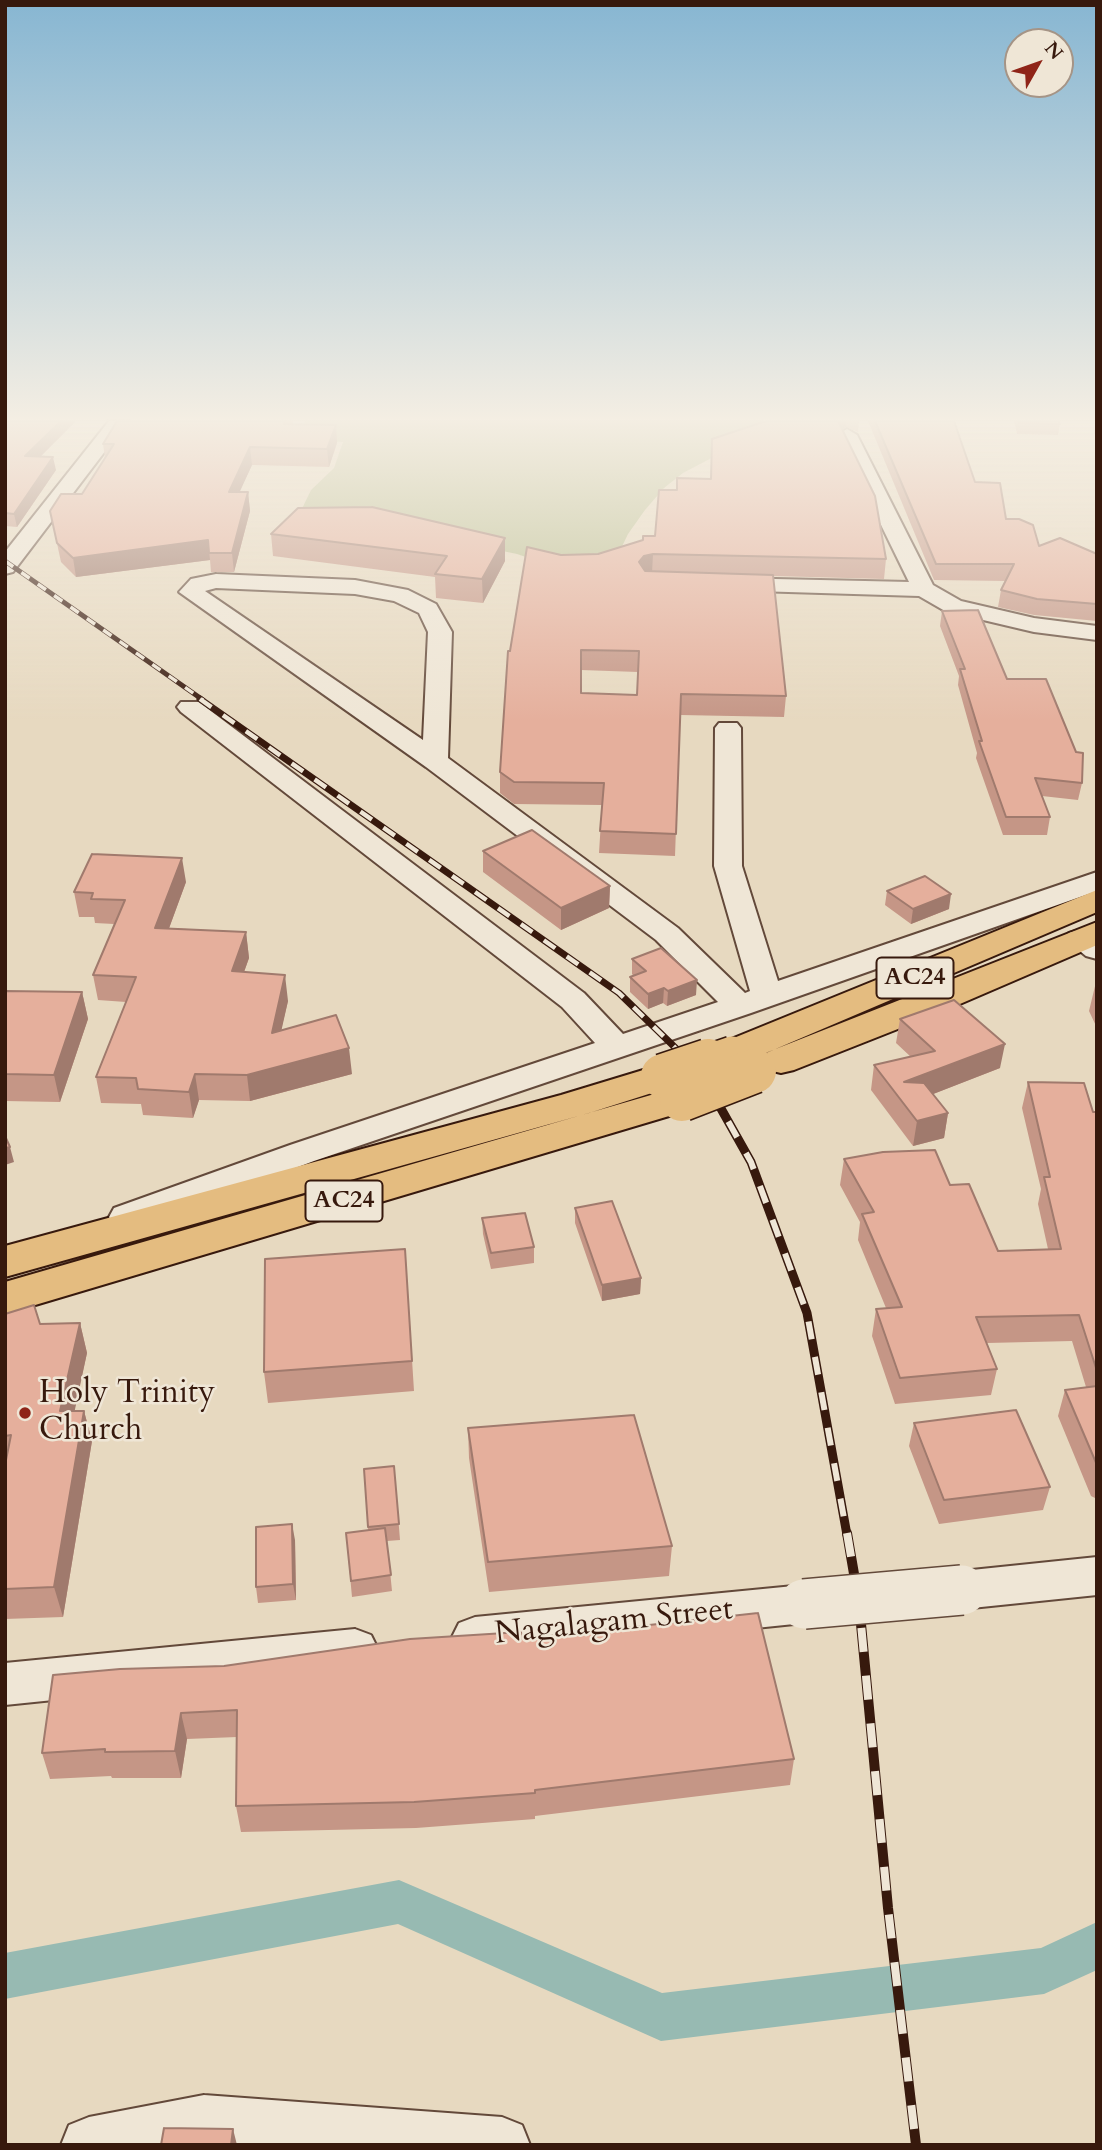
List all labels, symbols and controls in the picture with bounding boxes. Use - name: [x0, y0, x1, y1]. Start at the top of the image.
- north arrow: [1004, 28, 1074, 98]
- text: N: [1038, 36, 1069, 65]
- road number: AC24: [876, 958, 954, 998]
- road number: AC24: [306, 1181, 382, 1222]
- place label: Holy Trinity Church: [39, 1376, 215, 1451]
- marker: Holy Trinity Church: [17, 1405, 33, 1421]
- street label: Nagalagam Street: [493, 1591, 735, 1655]

